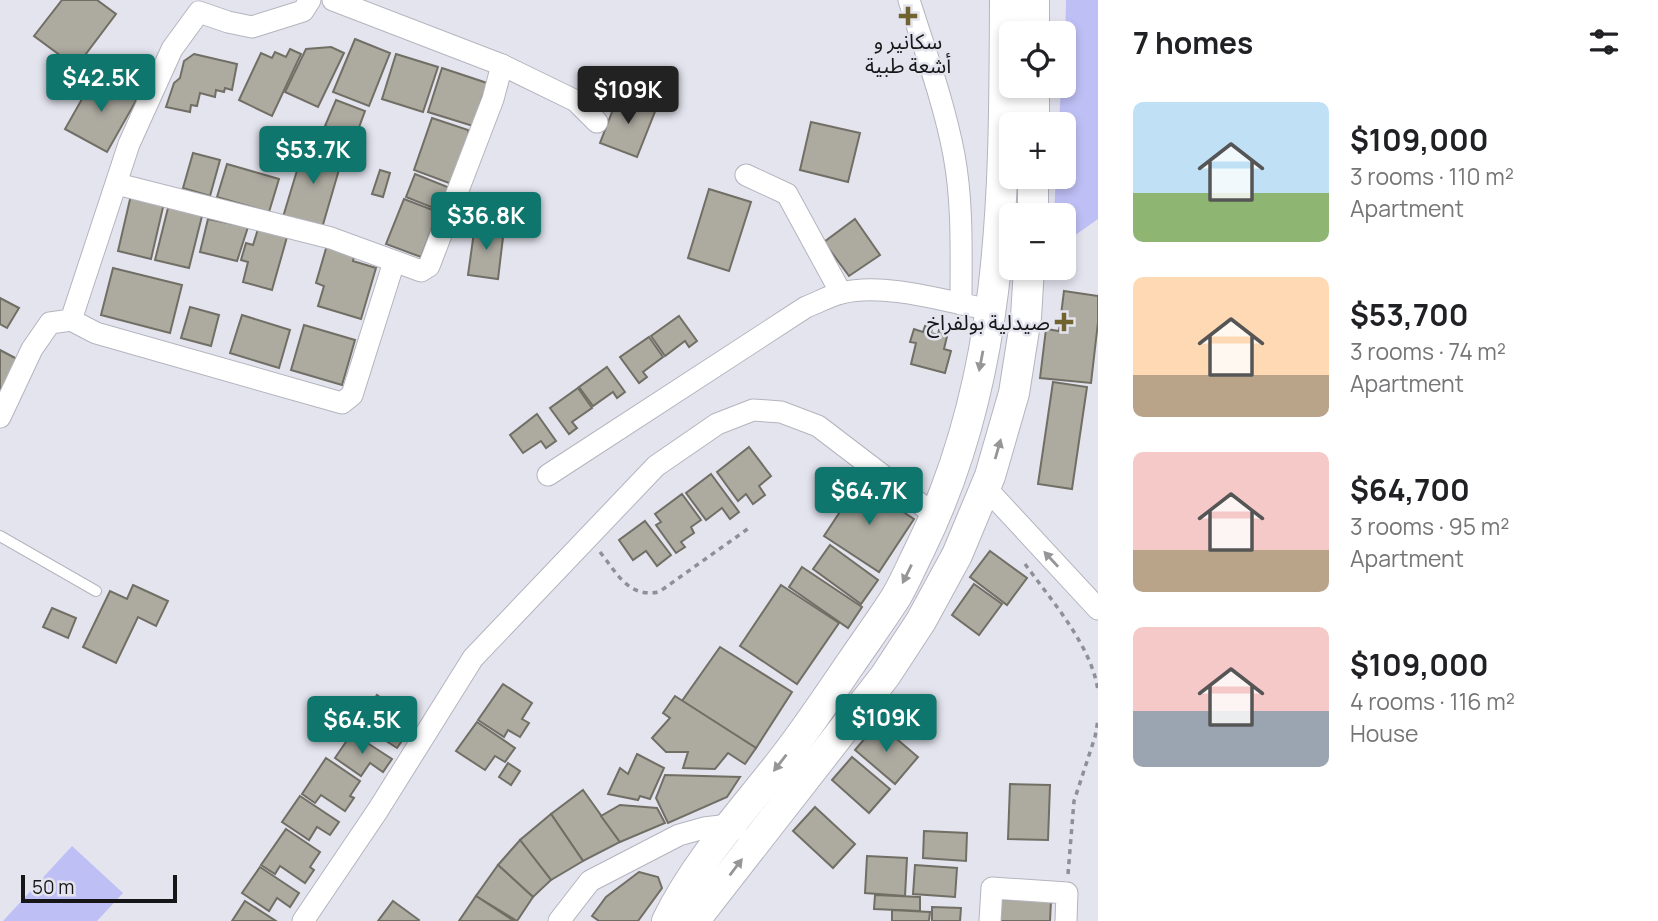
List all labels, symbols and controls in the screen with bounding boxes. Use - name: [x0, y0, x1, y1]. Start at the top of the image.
- marker: سكانير و أشعة طبية: [898, 6, 918, 26]
- map controls: [999, 21, 1076, 280]
- button: locate: [999, 21, 1076, 98]
- text: 7 homes: [1133, 22, 1253, 63]
- icon: filters: [1585, 23, 1623, 61]
- place label: سكانير و أشعة طبية: [865, 27, 951, 79]
- pin: $42.5K: [44, 54, 158, 114]
- text: $42.5K: [62, 61, 140, 93]
- pin: $109K: [579, 66, 677, 126]
- text: $109K: [594, 73, 662, 105]
- button: +: [999, 112, 1076, 189]
- text: $109,000: [1350, 119, 1489, 160]
- pin: $53.7K: [256, 127, 370, 186]
- icon: home: [1189, 130, 1273, 214]
- text: $53.7K: [275, 133, 351, 165]
- text: 3 rooms · 110 m²: [1350, 160, 1514, 192]
- pin: $36.8K: [429, 192, 543, 252]
- text: Apartment: [1350, 192, 1464, 224]
- text: $36.8K: [447, 199, 525, 231]
- button: −: [999, 203, 1076, 280]
- text: $53,700: [1350, 294, 1468, 335]
- icon: home: [1189, 305, 1273, 389]
- place label: صيدلية بولفراخ: [927, 308, 1050, 338]
- marker: صيدلية بولفراخ: [1056, 314, 1072, 330]
- text: 3 rooms · 74 m²: [1350, 335, 1506, 367]
- one-way arrow: [976, 350, 987, 372]
- text: Apartment: [1350, 367, 1464, 399]
- one-way arrow: [993, 438, 1004, 460]
- pin: $64.7K: [812, 468, 926, 527]
- text: $64,700: [1350, 469, 1470, 510]
- text: $64.7K: [831, 474, 907, 506]
- icon: home: [1189, 480, 1273, 564]
- text: 3 rooms · 95 m²: [1350, 510, 1509, 542]
- text: Apartment: [1350, 542, 1464, 574]
- one-way arrow: [1044, 551, 1060, 568]
- one-way arrow: [902, 565, 914, 585]
- text: $109,000: [1350, 644, 1489, 685]
- icon: home: [1189, 655, 1273, 739]
- text: 4 rooms · 116 m²: [1350, 685, 1515, 717]
- pin: $109K: [837, 694, 935, 754]
- pin: $64.5K: [305, 696, 419, 756]
- text: $109K: [852, 701, 920, 733]
- text: $64.5K: [323, 703, 401, 735]
- text: House: [1350, 717, 1419, 749]
- one-way arrow: [773, 753, 788, 771]
- one-way arrow: [728, 858, 742, 876]
- scale bar: [21, 872, 177, 904]
- text: 50 m: [32, 874, 74, 900]

